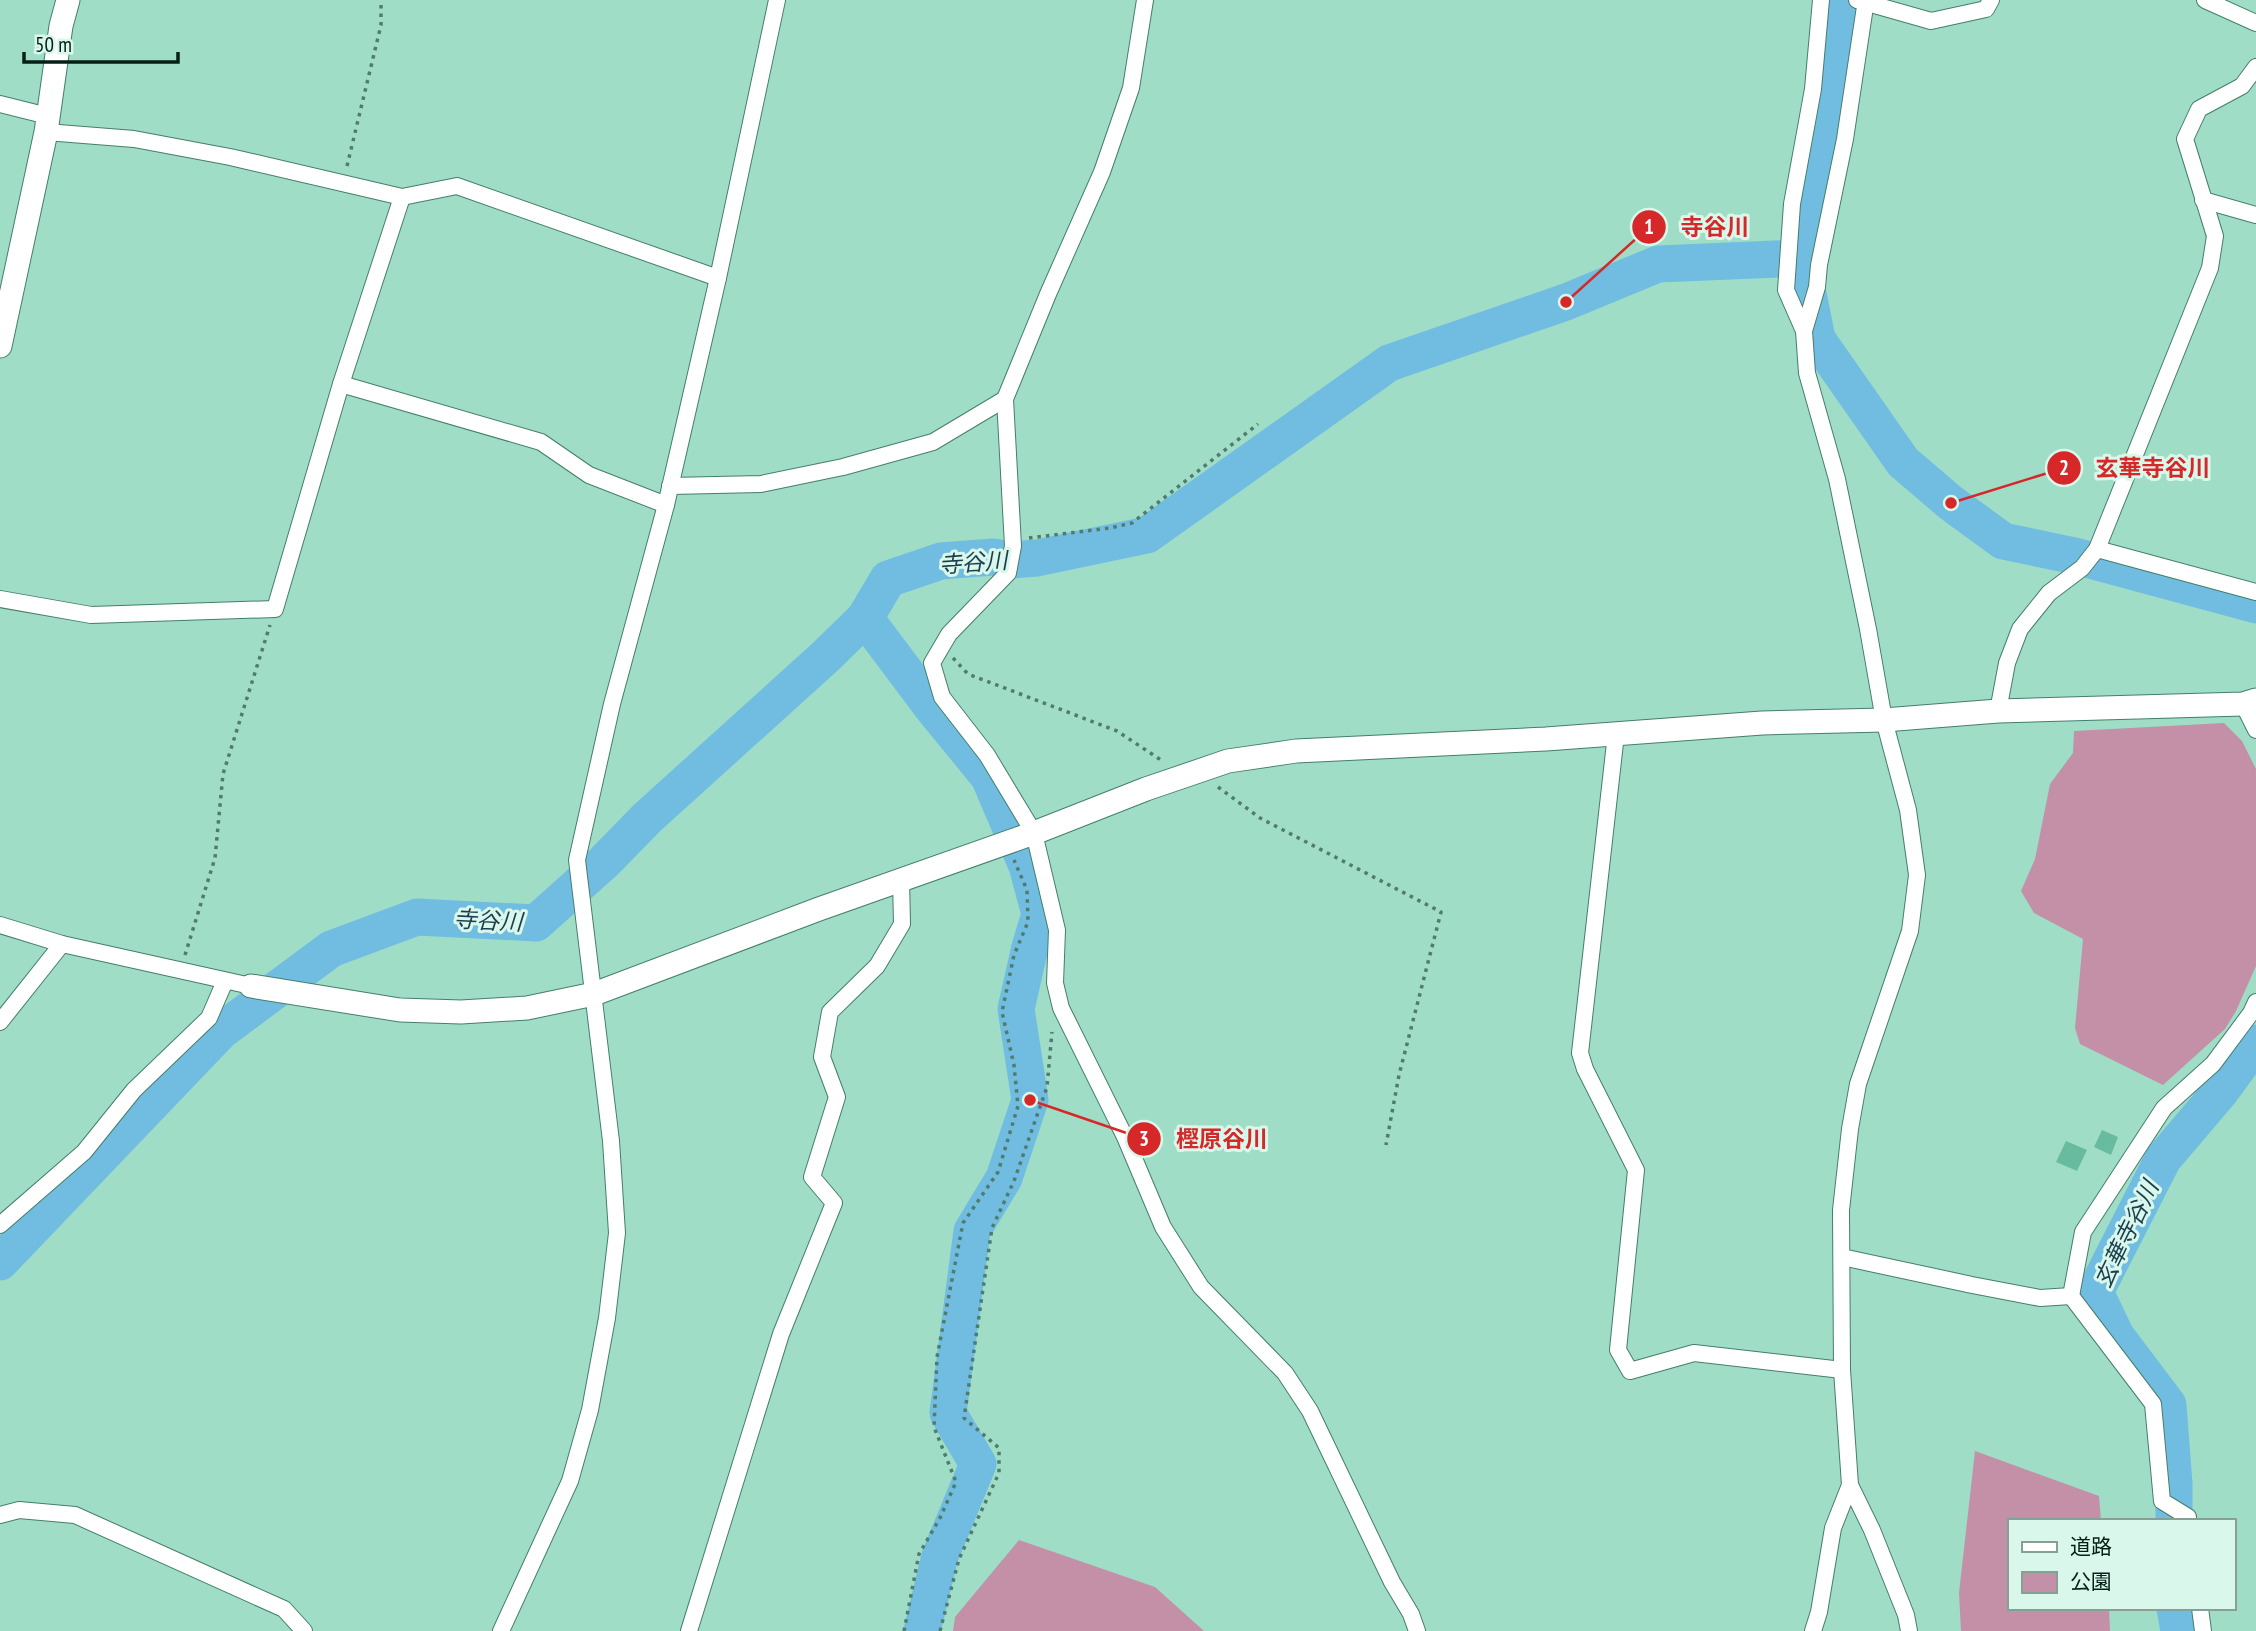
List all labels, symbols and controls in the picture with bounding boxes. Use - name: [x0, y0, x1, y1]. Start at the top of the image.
- scale bar: [24, 21, 178, 65]
- text: 50 m: [35, 31, 72, 58]
- callout: 寺谷川: [1632, 205, 1764, 249]
- text: 寺谷川: [1681, 212, 1750, 241]
- text: 1: [1644, 213, 1654, 240]
- callout: 玄華寺谷川: [2046, 446, 2224, 490]
- text: 玄華寺谷川: [2096, 453, 2211, 482]
- text: 2: [2059, 454, 2069, 481]
- water label: 寺谷川: [938, 545, 1011, 579]
- water label: 寺谷川: [453, 904, 526, 936]
- callout: 樫原谷川: [1127, 1117, 1282, 1161]
- text: 樫原谷川: [1176, 1124, 1268, 1153]
- text: 3: [1139, 1125, 1149, 1152]
- water label: 玄華寺谷川: [2088, 1173, 2166, 1292]
- legend: [2008, 1519, 2235, 1610]
- text: 道路: [2070, 1533, 2112, 1560]
- text: 公園: [2070, 1568, 2112, 1595]

